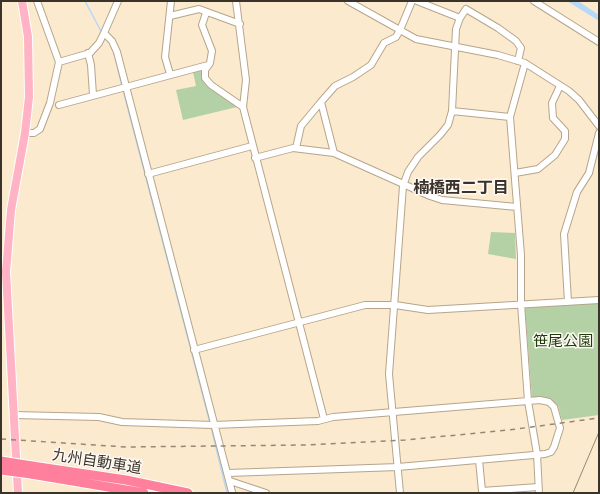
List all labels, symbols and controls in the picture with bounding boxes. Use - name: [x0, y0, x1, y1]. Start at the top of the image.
- district label: 楠橋西二丁目: [413, 178, 509, 198]
- park label: 笹尾公園: [533, 333, 593, 351]
- street label: 九州自動車道: [51, 446, 143, 478]

